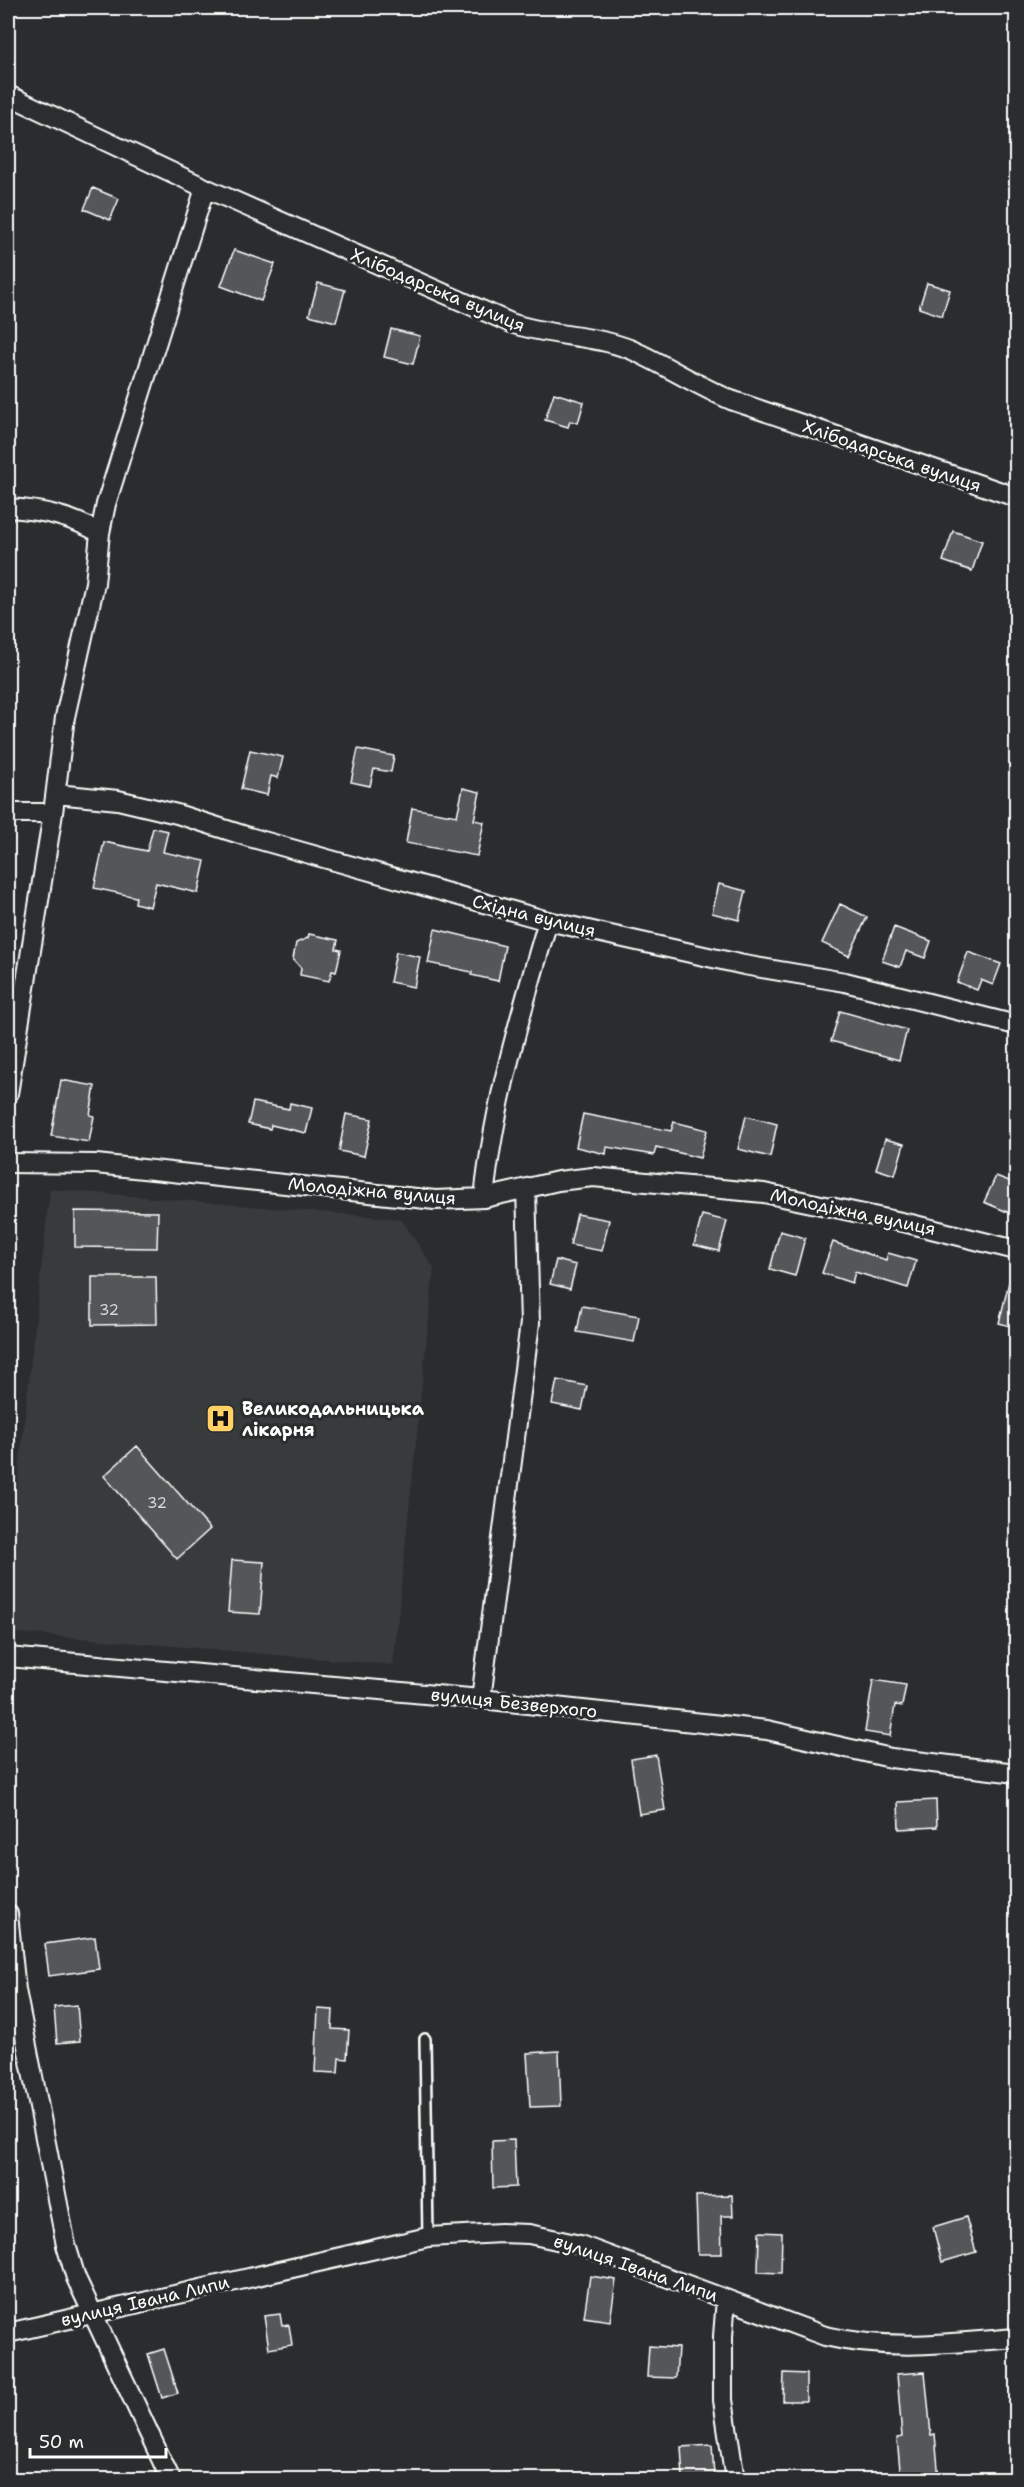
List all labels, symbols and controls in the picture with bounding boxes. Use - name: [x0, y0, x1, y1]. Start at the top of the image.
- street label: Хлібодарська вулиця: [347, 242, 529, 338]
- street label: Хлібодарська вулиця: [800, 414, 984, 498]
- street label: Східна вулиця: [470, 889, 598, 943]
- street label: Молодіжна вулиця: [287, 1172, 457, 1210]
- street label: Молодіжна вулиця: [768, 1183, 938, 1241]
- house number: 32: [99, 1300, 119, 1320]
- place label: Великодальницька лікарня: [242, 1397, 425, 1442]
- hospital icon: Великодальницька лікарня: [205, 1403, 237, 1435]
- house number: 32: [147, 1493, 167, 1513]
- street label: вулиця Безверхого: [430, 1682, 598, 1724]
- street label: вулиця Івана Липи: [551, 2229, 722, 2307]
- street label: вулиця Івана Липи: [58, 2270, 232, 2332]
- scale bar: [30, 2421, 166, 2459]
- text: 50 m: [39, 2430, 84, 2454]

